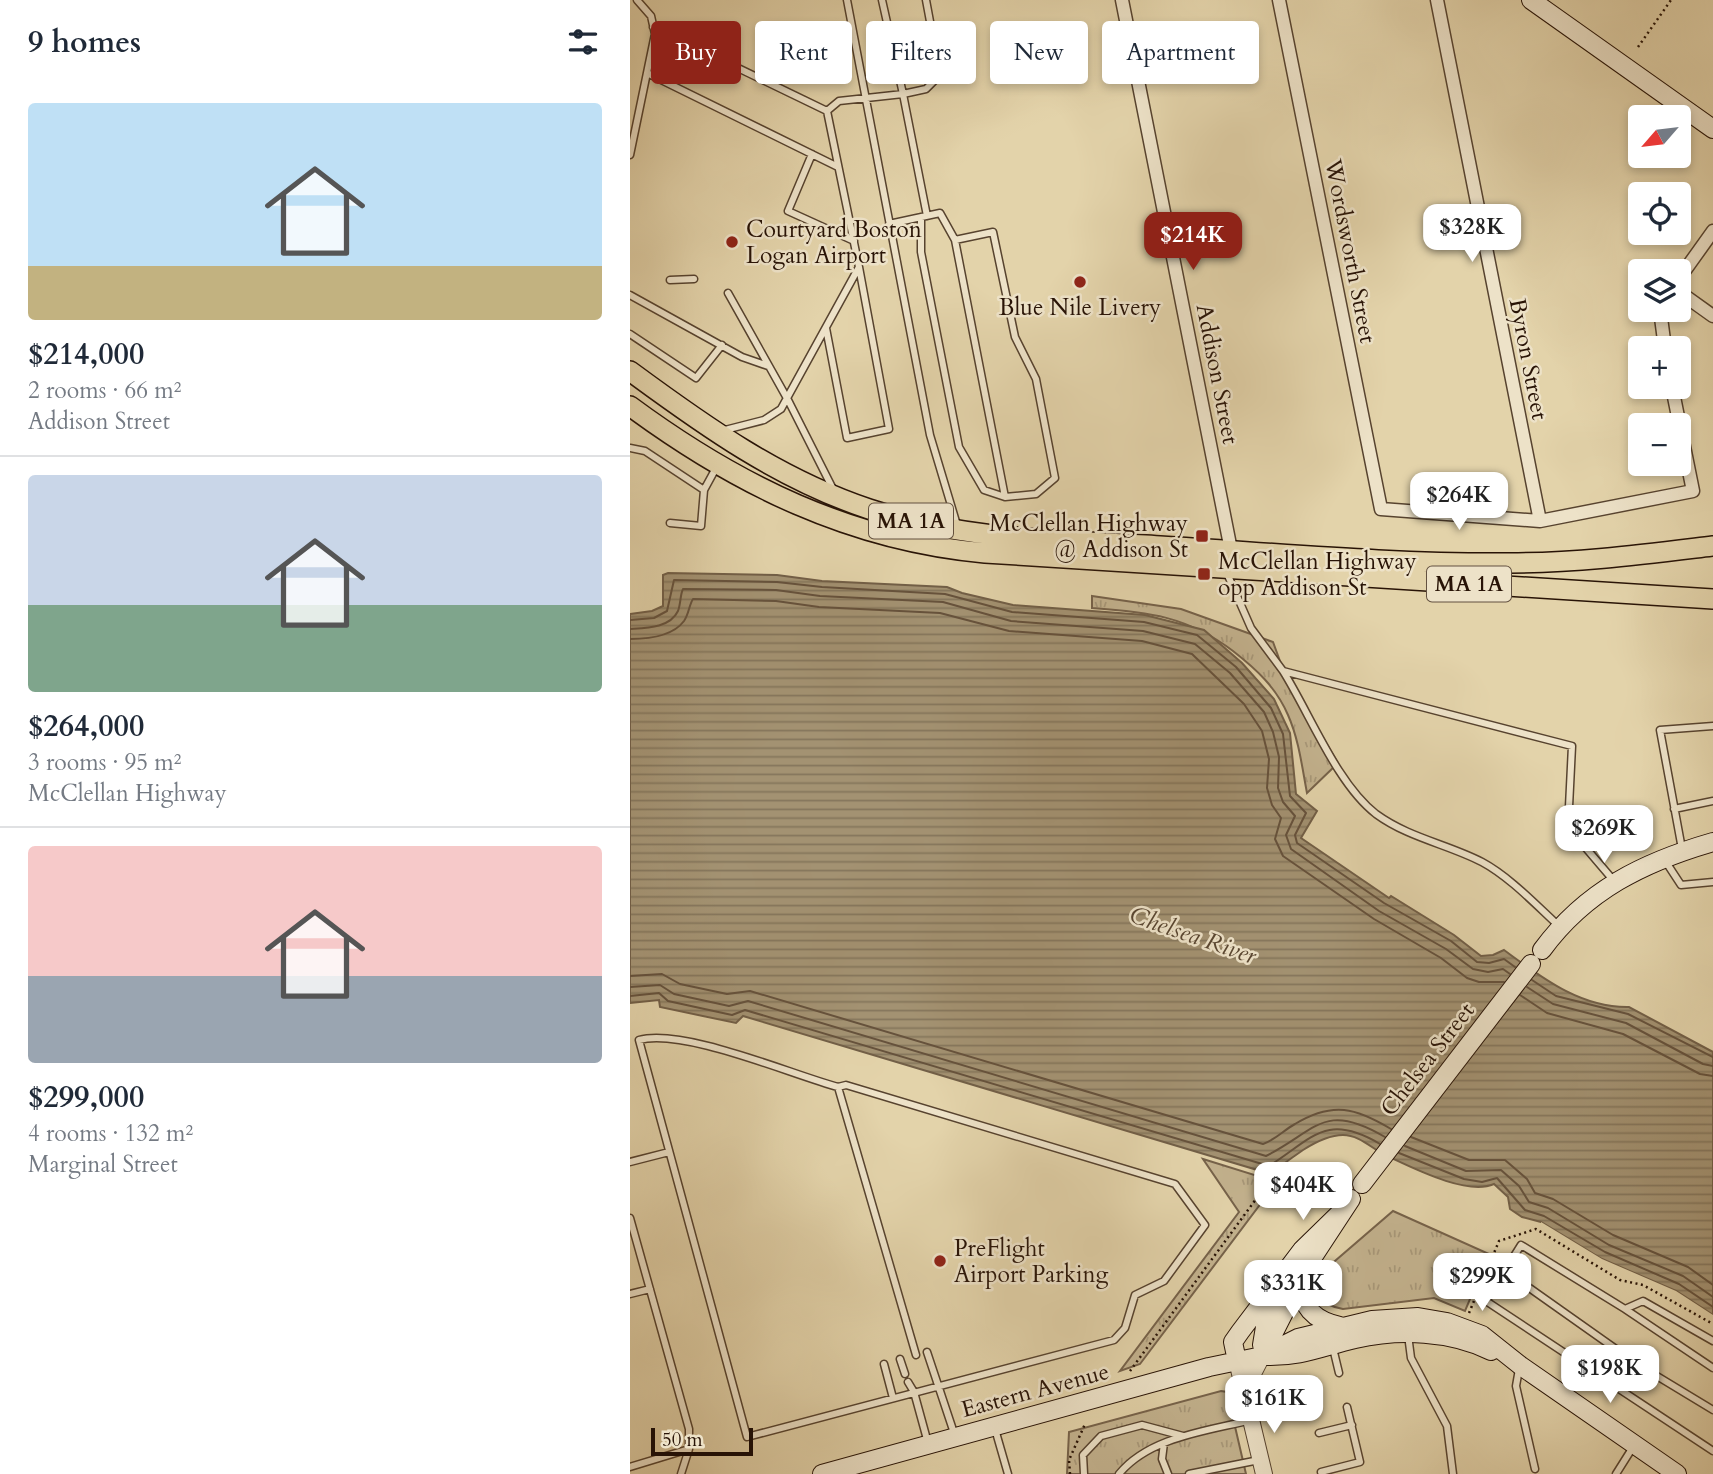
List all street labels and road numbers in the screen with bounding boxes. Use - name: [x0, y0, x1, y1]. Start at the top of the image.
- street label: Wordsworth Street: [1317, 155, 1384, 346]
- street label: Byron Street: [1502, 296, 1555, 423]
- street label: Addison Street: [1189, 301, 1246, 447]
- road number: MA 1A: [869, 504, 953, 538]
- road number: MA 1A: [1427, 566, 1511, 602]
- street label: Chelsea Street: [1373, 996, 1482, 1122]
- street label: Eastern Avenue: [958, 1356, 1112, 1425]

